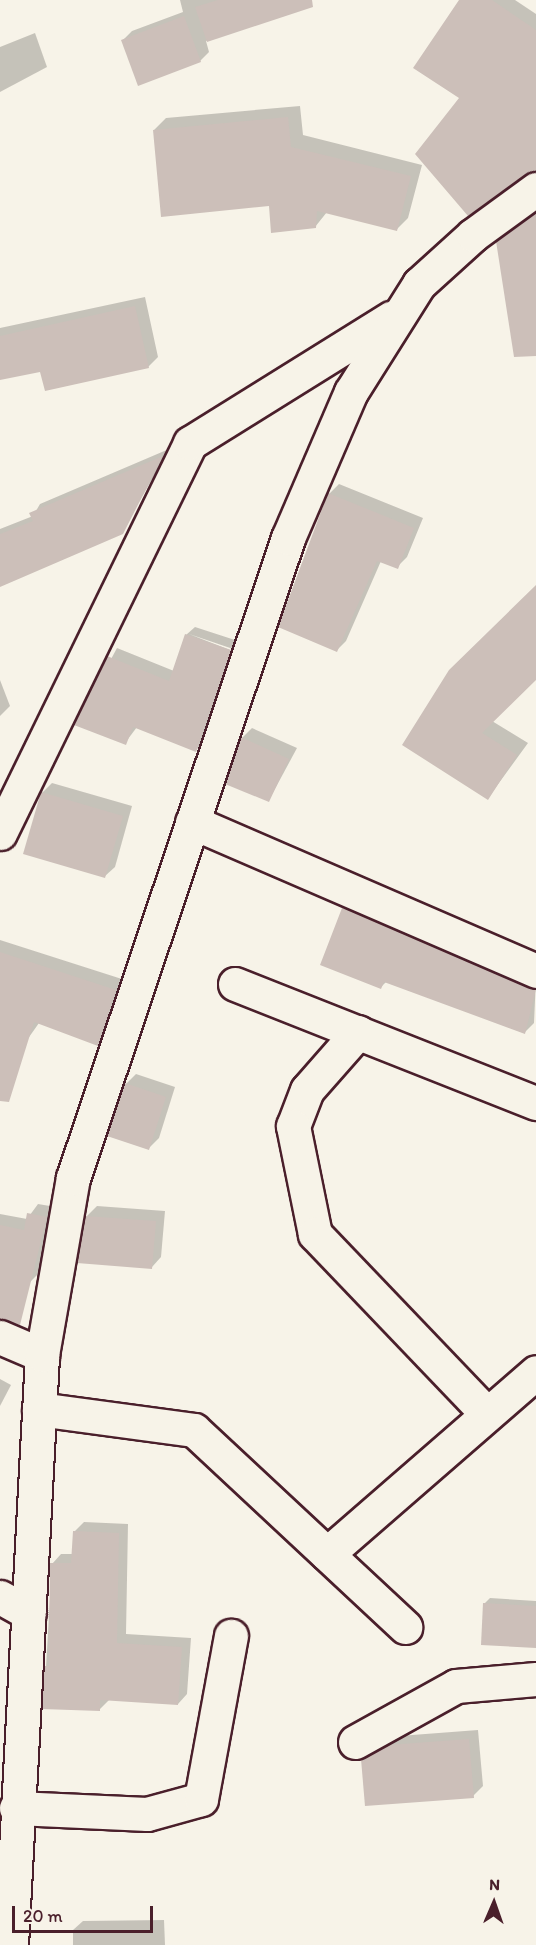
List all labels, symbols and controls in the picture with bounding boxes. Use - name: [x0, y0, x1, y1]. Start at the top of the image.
- north arrow: [464, 1873, 524, 1933]
- text: N: [489, 1875, 500, 1894]
- scale bar: [15, 1894, 156, 1932]
- text: 20 m: [23, 1905, 63, 1927]

